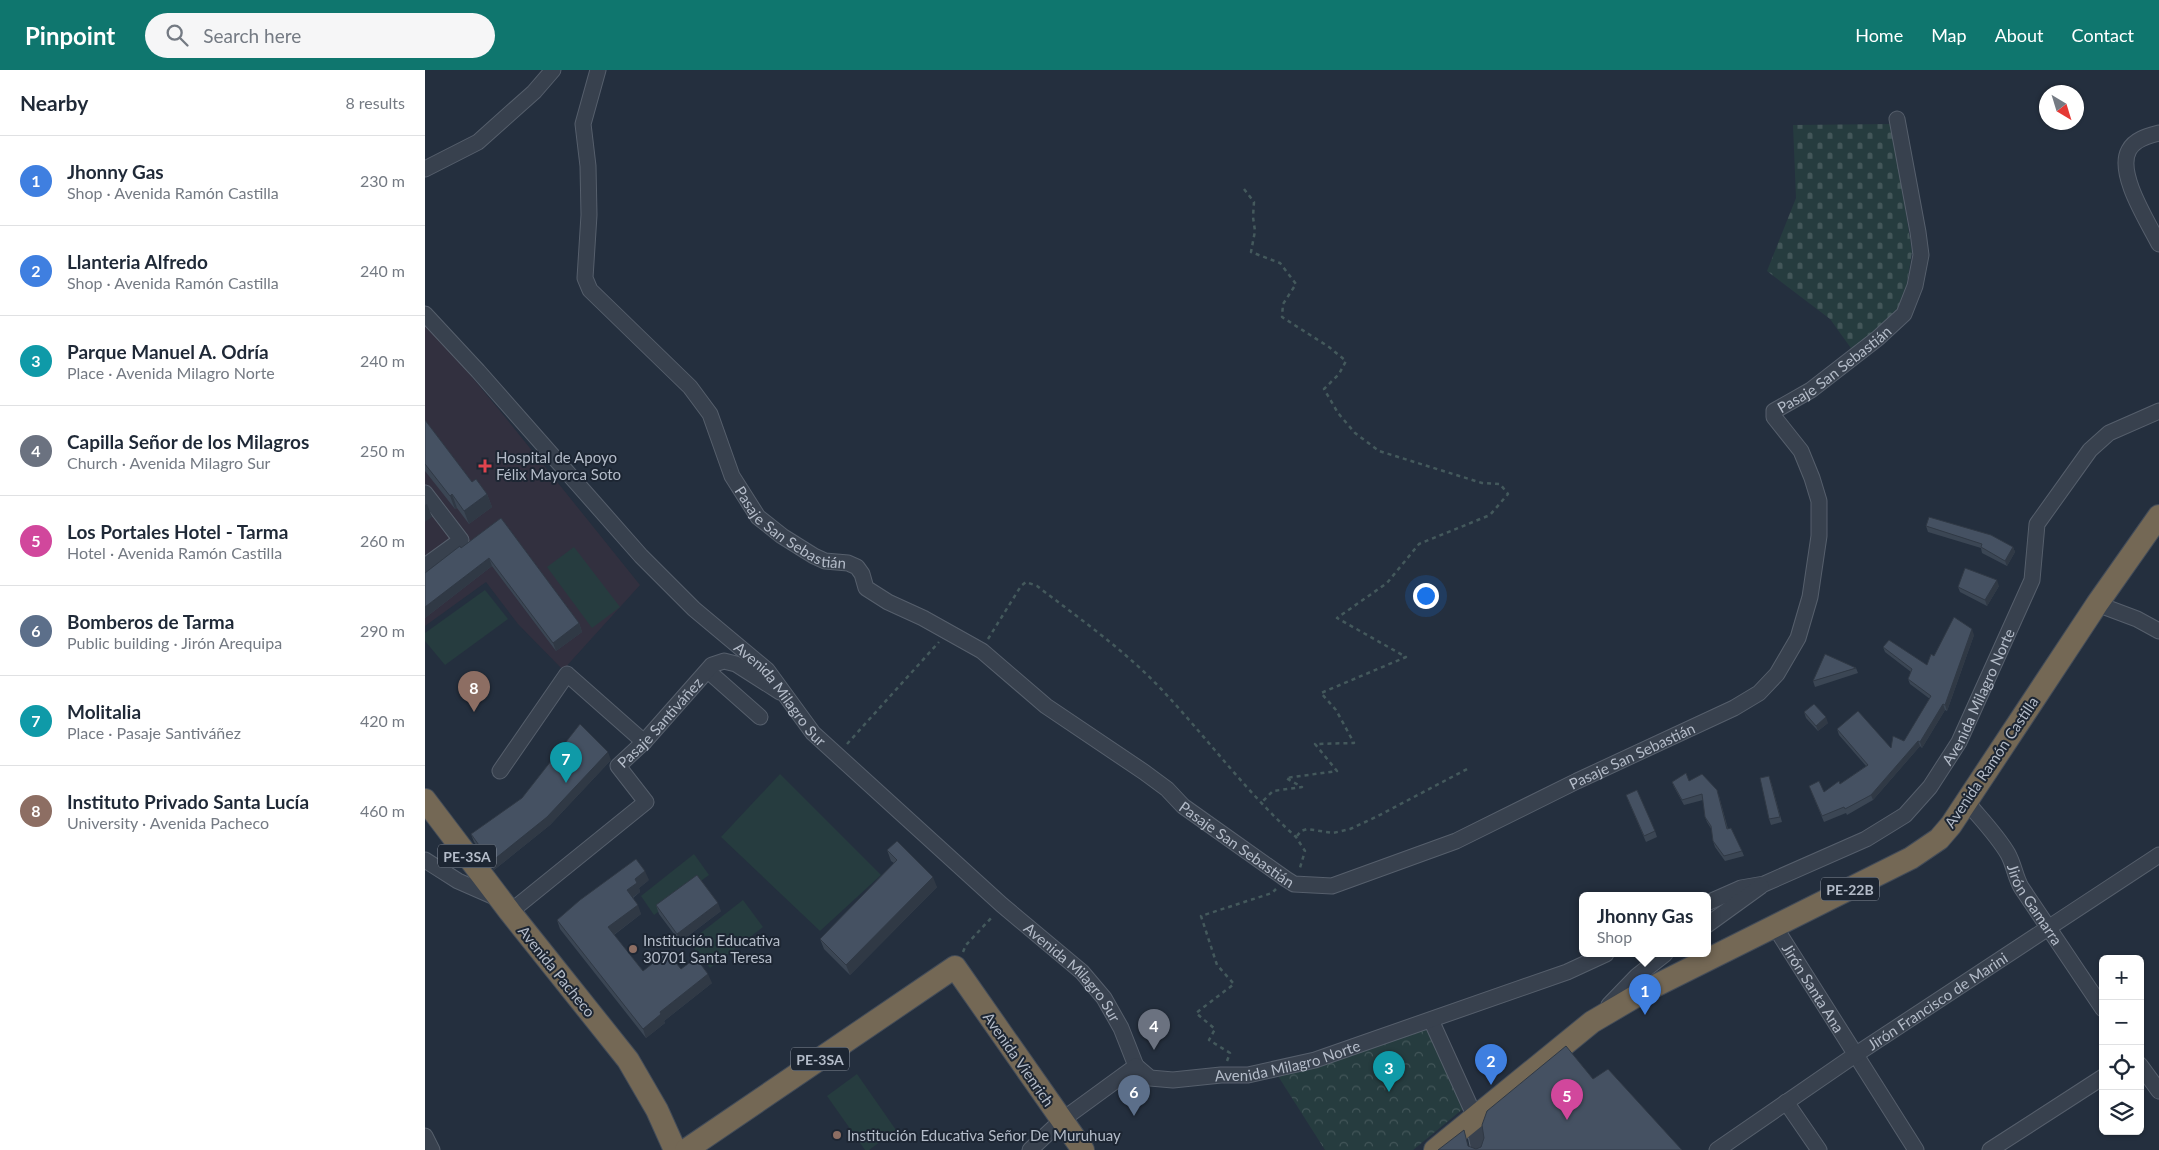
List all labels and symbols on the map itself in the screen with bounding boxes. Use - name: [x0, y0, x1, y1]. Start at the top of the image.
- north arrow: [2039, 85, 2084, 130]
- street label: Pasaje San Sebastián: [1774, 322, 1895, 416]
- place label: Hospital de Apoyo Félix Mayorca Soto: [496, 448, 621, 483]
- marker: Hospital de Apoyo Félix Mayorca Soto: [478, 459, 492, 473]
- street label: Pasaje San Sebastián: [732, 483, 847, 572]
- your location: [1413, 583, 1439, 609]
- street label: Avenida Milagro Norte: [1938, 626, 2018, 768]
- street label: Avenida Milagro Sur: [731, 638, 830, 750]
- pin: 8: [458, 671, 490, 712]
- street label: Pasaje Santiváñez: [613, 673, 706, 771]
- street label: Avenida Ramón Castilla: [1940, 693, 2042, 831]
- street label: Pasaje San Sebastián: [1566, 719, 1698, 793]
- pin: 7: [550, 742, 582, 783]
- street label: Pasaje San Sebastián: [1176, 797, 1298, 891]
- road number: PE-3SA: [438, 844, 496, 868]
- street label: Jirón Gamarra: [2004, 861, 2066, 948]
- road number: PE-22B: [1821, 878, 1879, 901]
- street label: Avenida Milagro Sur: [1021, 919, 1125, 1025]
- street label: Avenida Pacheco: [515, 922, 599, 1020]
- place label: Institución Educativa 30701 Santa Teresa: [643, 931, 780, 966]
- street label: Jirón Santa Ana: [1779, 940, 1848, 1036]
- marker: Institución Educativa 30701 Santa Teresa: [627, 943, 639, 955]
- street label: Jirón Francisco de Marini: [1864, 948, 2011, 1053]
- pin: 1: [1629, 974, 1661, 1015]
- street label: Avenida Vienrich: [980, 1008, 1058, 1110]
- pin: 4: [1138, 1009, 1170, 1050]
- street label: Avenida Milagro Norte: [1214, 1036, 1362, 1085]
- pin: 2: [1475, 1044, 1507, 1085]
- road number: PE-3SA: [791, 1048, 849, 1071]
- pin: 3: [1373, 1051, 1405, 1092]
- pin: 6: [1118, 1075, 1150, 1116]
- pin: 5: [1551, 1079, 1583, 1120]
- place label: Institución Educativa Señor De Muruhuay: [847, 1126, 1121, 1144]
- marker: Institución Educativa Señor De Muruhuay: [831, 1129, 843, 1141]

